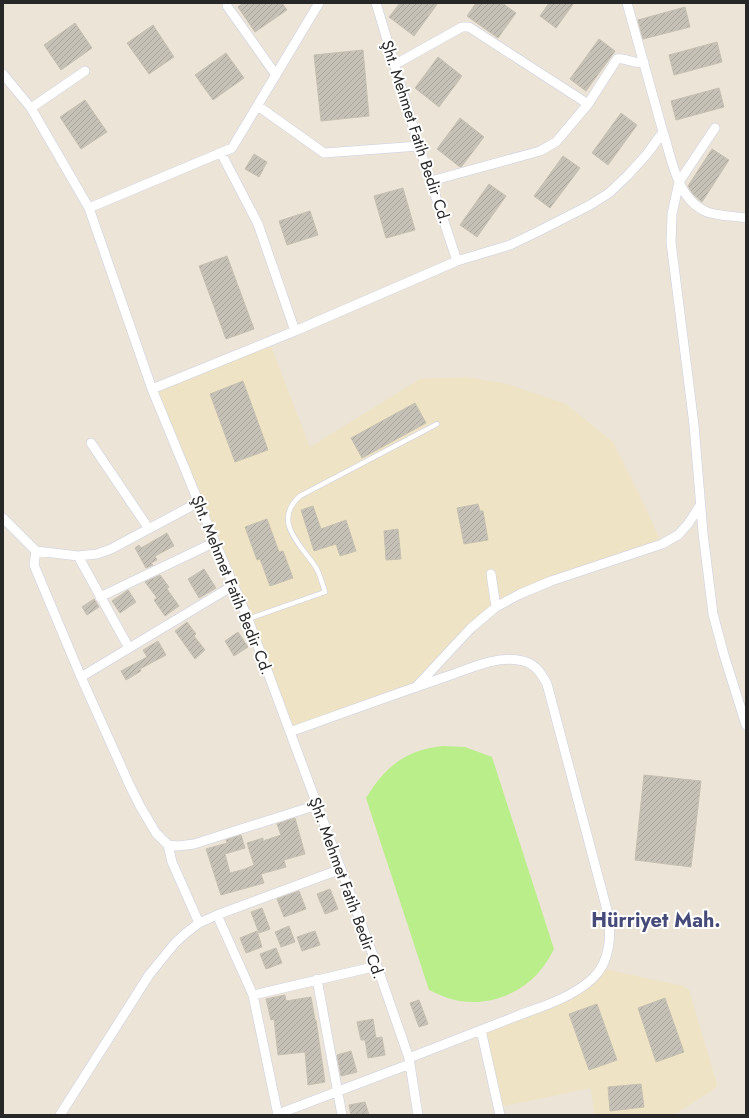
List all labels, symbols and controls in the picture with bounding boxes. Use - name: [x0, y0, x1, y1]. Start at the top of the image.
- street label: Şht. Mehmet Fatih Bedir Cd.: [375, 37, 457, 227]
- street label: Şht. Mehmet Fatih Bedir Cd.: [185, 492, 279, 678]
- street label: Şht. Mehmet Fatih Bedir Cd.: [303, 794, 391, 982]
- district label: Hürriyet Mah.: [591, 906, 721, 935]

